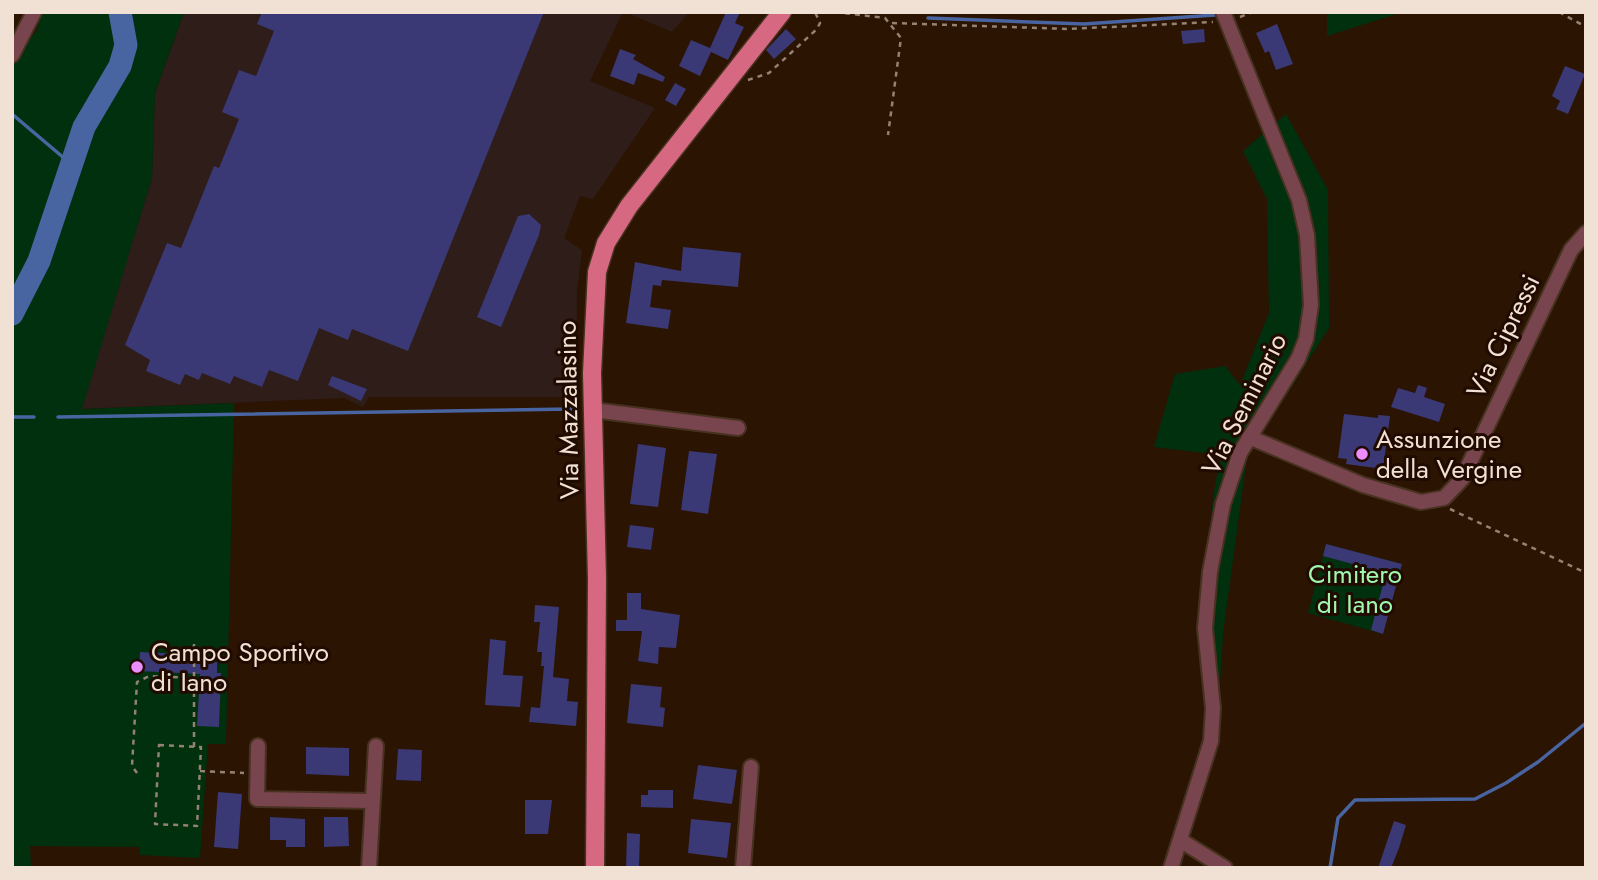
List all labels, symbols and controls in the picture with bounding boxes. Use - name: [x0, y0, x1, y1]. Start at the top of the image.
- street label: Via Cipressi: [1457, 268, 1549, 404]
- street label: Via Mazzalasino: [547, 320, 589, 500]
- street label: Via Seminario: [1192, 326, 1296, 482]
- place label: Assunzione della Vergine: [1376, 420, 1522, 488]
- marker: Assunzione della Vergine: [1354, 446, 1370, 462]
- park label: Cimitero di Iano: [1308, 555, 1402, 623]
- place label: Campo Sportivo di Iano: [151, 633, 329, 701]
- marker: Campo Sportivo di Iano: [129, 659, 145, 675]

